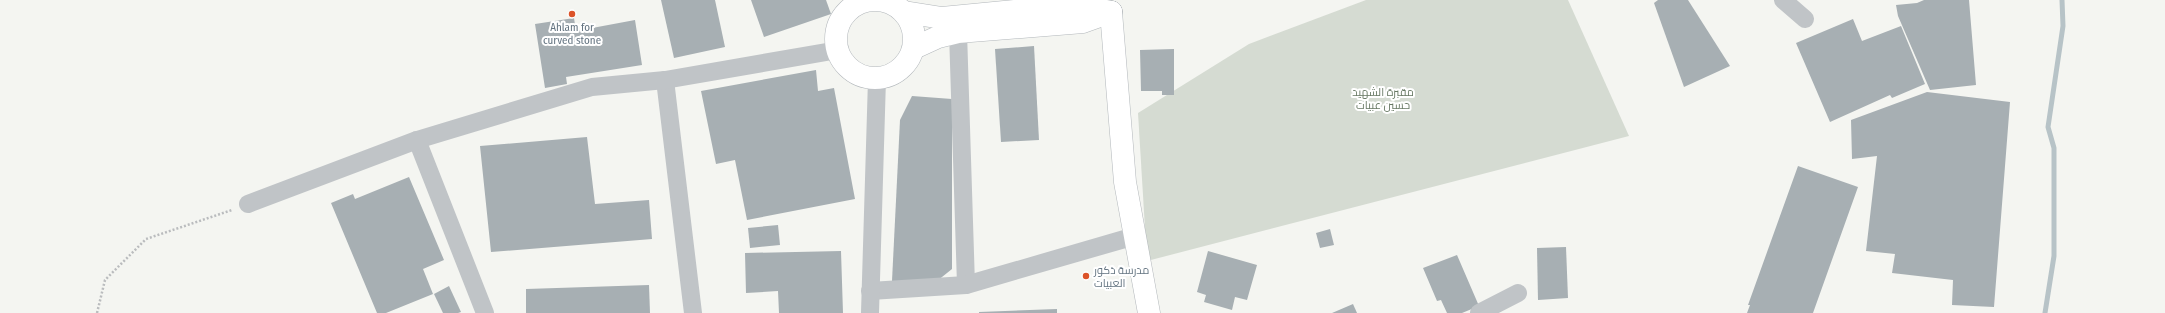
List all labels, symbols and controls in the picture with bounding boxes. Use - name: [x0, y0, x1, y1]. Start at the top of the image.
- marker: Ahlam for curved stone: [567, 9, 577, 19]
- place label: Ahlam for curved stone: [543, 21, 601, 47]
- park label: مقبرة الشهيد حسين عبيات: [1352, 86, 1414, 112]
- place label: مدرسة ذكور العبيات: [1093, 264, 1149, 290]
- marker: مدرسة ذكور العبيات: [1081, 271, 1091, 281]

